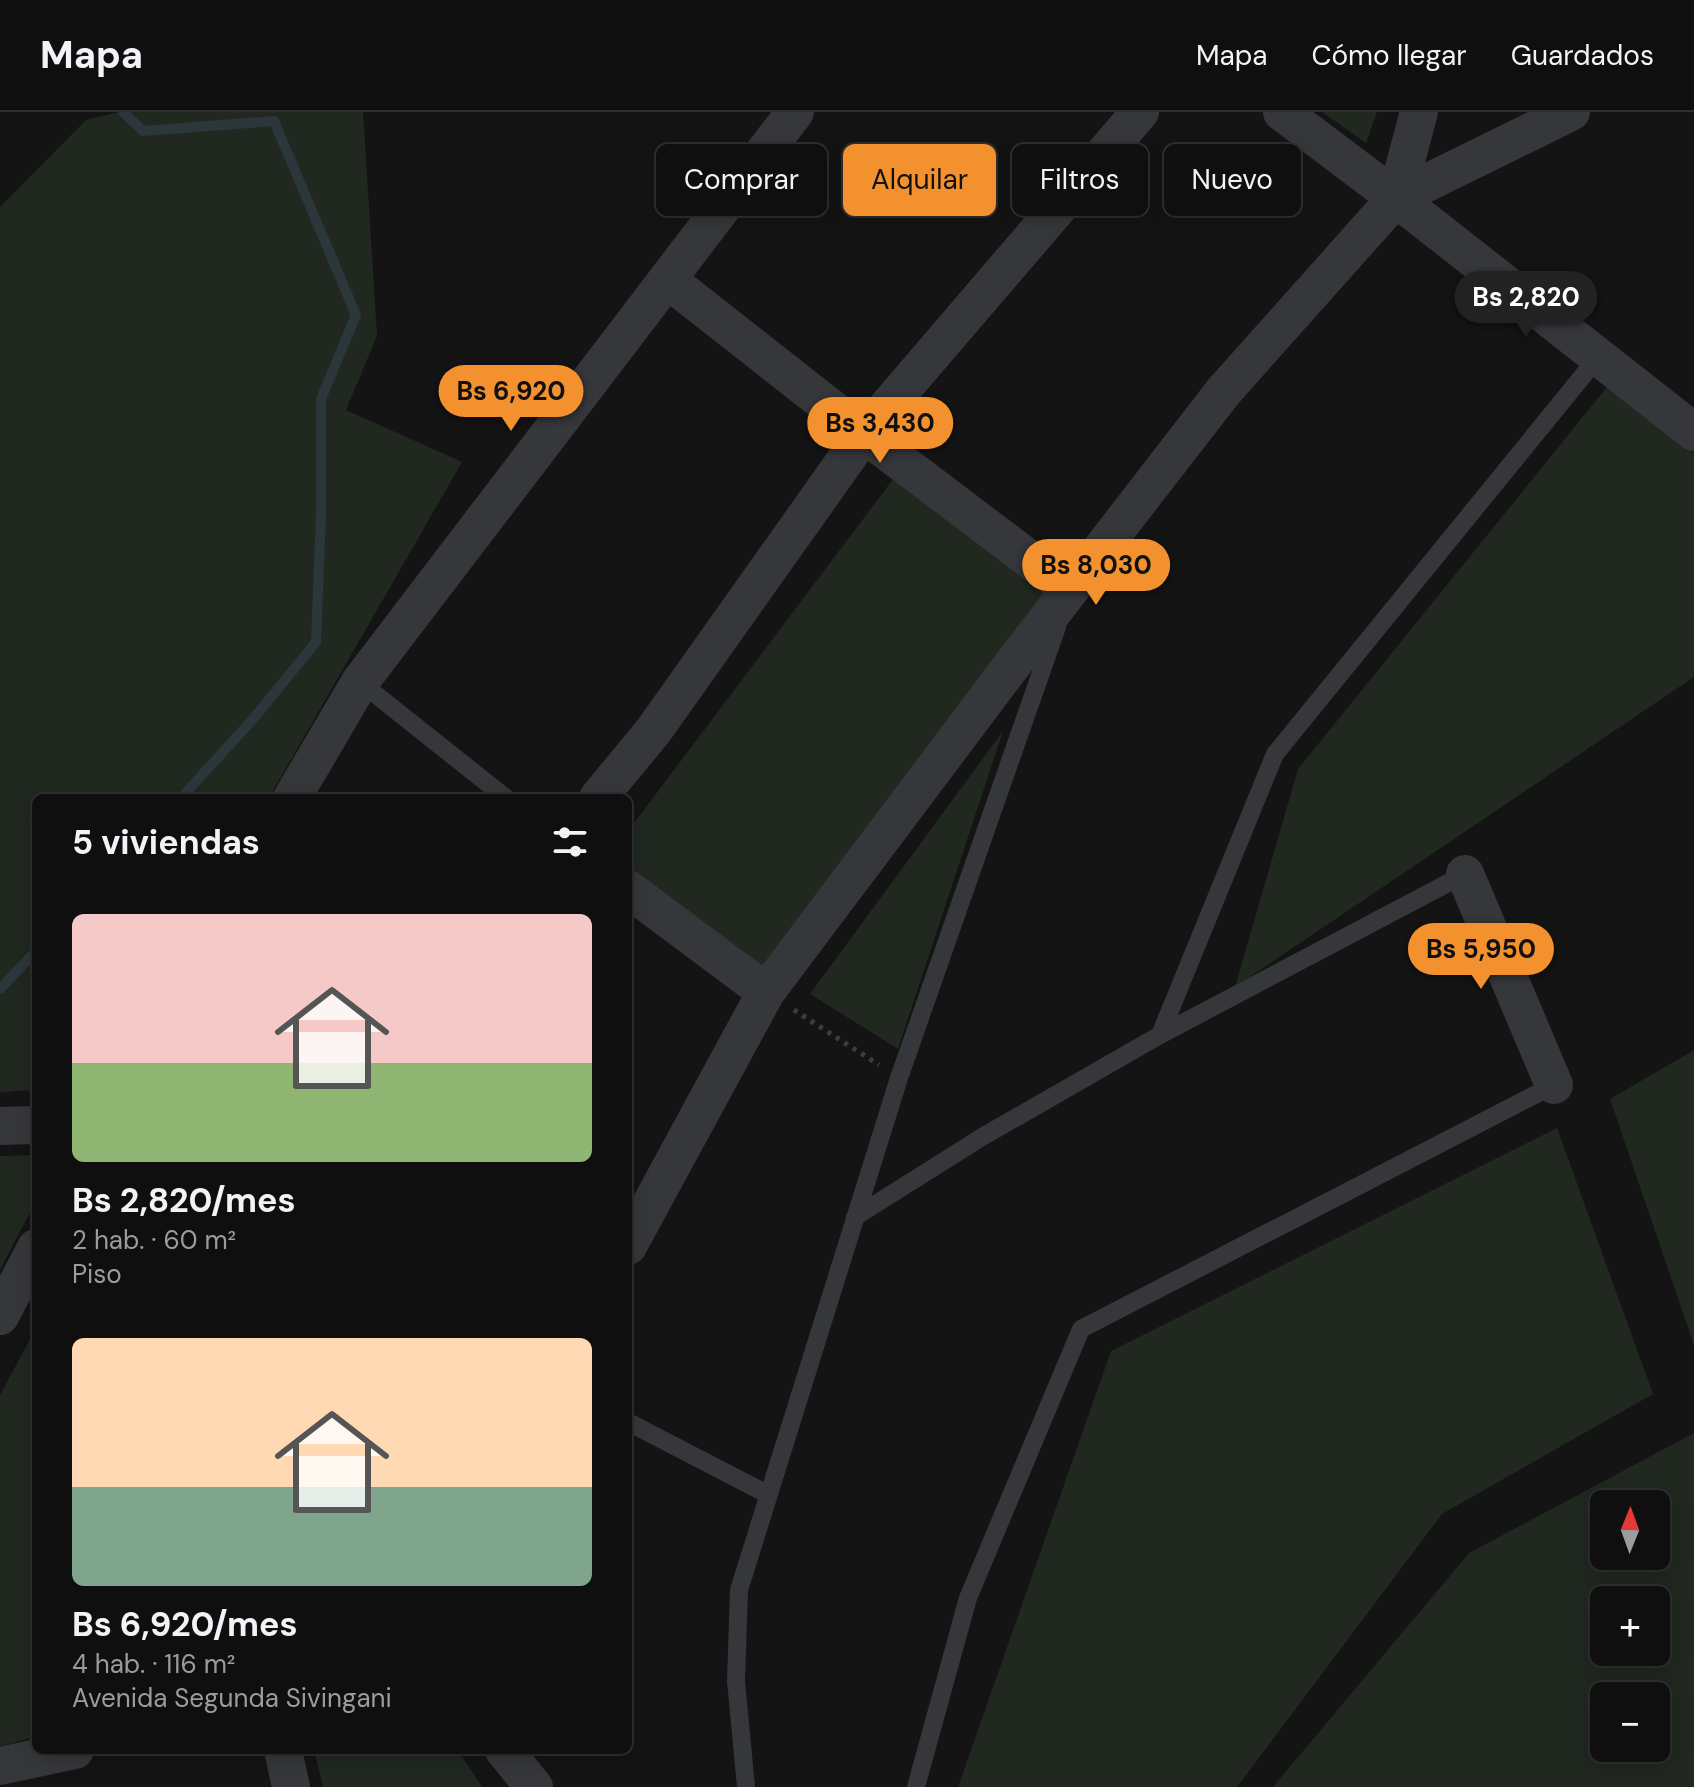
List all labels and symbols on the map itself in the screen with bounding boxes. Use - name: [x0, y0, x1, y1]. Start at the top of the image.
- pin: Bs 2,820: [1443, 271, 1609, 339]
- pin: Bs 6,920: [428, 365, 594, 433]
- pin: Bs 3,430: [797, 397, 963, 465]
- pin: Bs 8,030: [1013, 539, 1179, 607]
- pin: Bs 5,950: [1398, 923, 1564, 991]
- north arrow: [1590, 1490, 1670, 1570]

